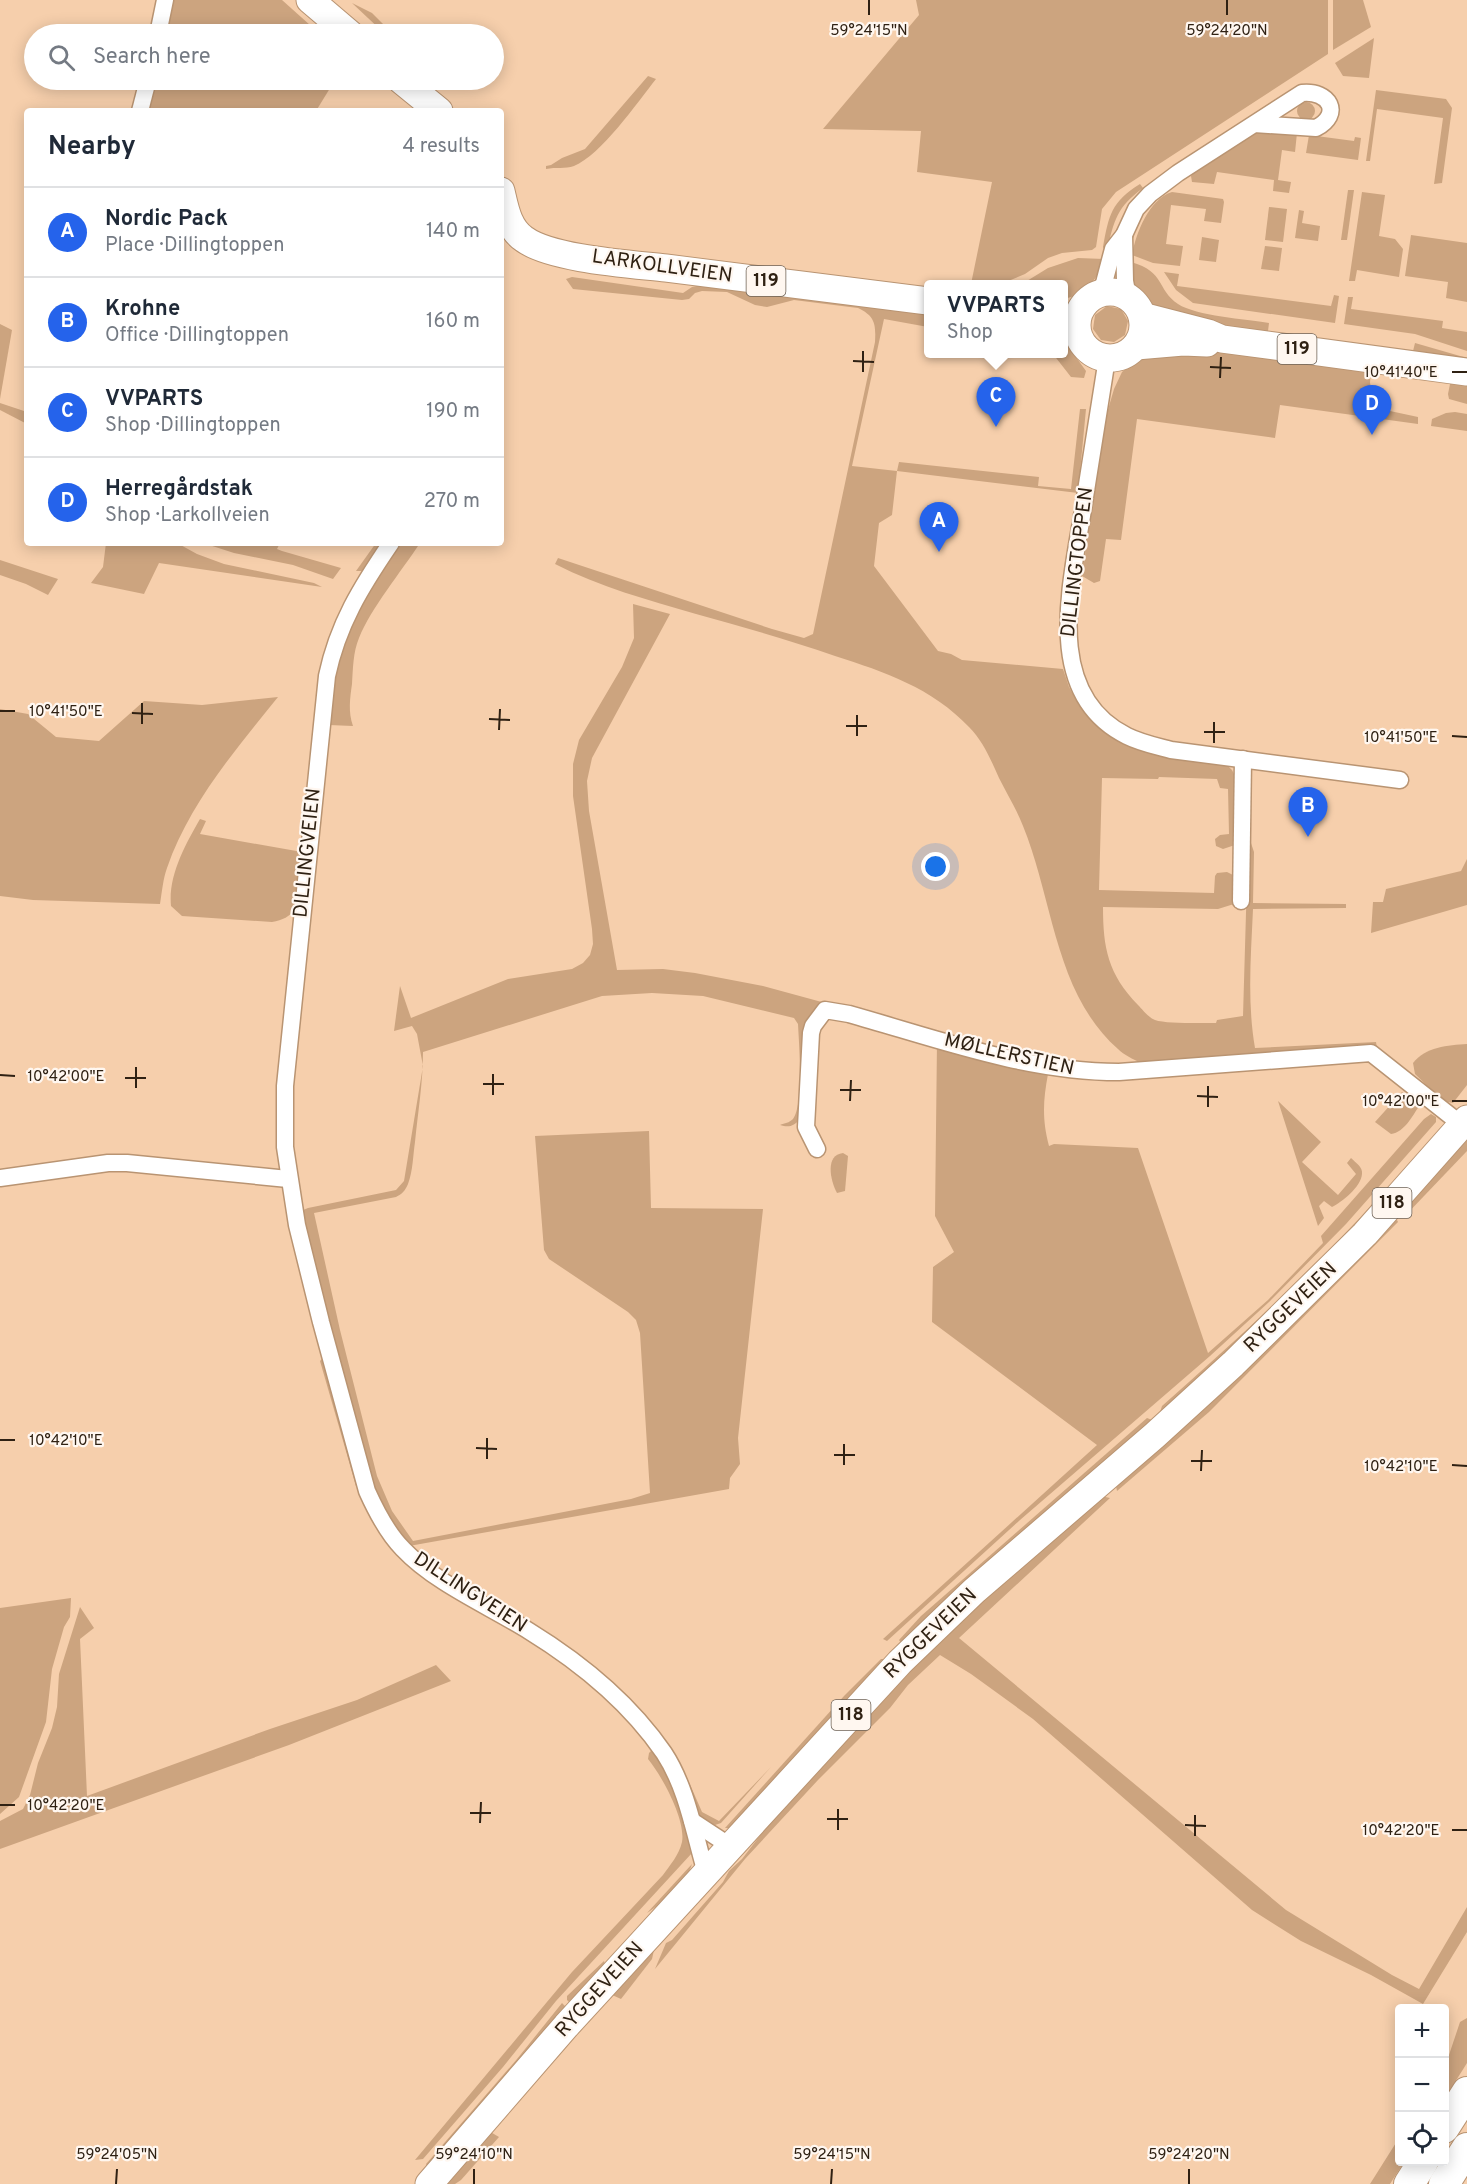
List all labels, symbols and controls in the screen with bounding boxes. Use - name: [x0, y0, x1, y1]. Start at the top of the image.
- text: 59°24'15"N: [830, 22, 908, 41]
- text: 59°24'20"N: [1186, 22, 1268, 41]
- search box: [24, 24, 504, 90]
- icon: search: [45, 41, 78, 74]
- text: Search here: [93, 44, 211, 71]
- text: Nearby: [48, 131, 136, 164]
- text: 4 results: [403, 134, 480, 160]
- text: Nordic Pack: [105, 206, 228, 233]
- text: A: [60, 219, 75, 245]
- text: 140 m: [426, 219, 480, 245]
- text: Place · Dillingtoppen: [105, 233, 285, 259]
- street label: LARKOLLVEIEN: [590, 244, 734, 290]
- road number: 119: [746, 266, 786, 296]
- popup: [924, 280, 1068, 358]
- text: VVPARTS: [947, 293, 1045, 320]
- text: Krohne: [105, 296, 180, 323]
- text: B: [61, 309, 74, 335]
- text: 160 m: [426, 309, 480, 335]
- text: Shop: [947, 320, 993, 346]
- text: Office · Dillingtoppen: [105, 323, 289, 349]
- road number: 119: [1278, 334, 1316, 364]
- text: 10°41'40"E: [1364, 364, 1438, 383]
- pin: C: [976, 378, 1016, 427]
- text: VVPARTS: [105, 386, 203, 413]
- pin: D: [1352, 386, 1392, 435]
- text: C: [61, 399, 74, 425]
- text: 190 m: [426, 399, 480, 425]
- text: Shop · Dillingtoppen: [105, 413, 281, 439]
- text: Herregårdstak: [105, 476, 253, 503]
- street label: DILLINGTOPPEN: [1056, 485, 1100, 639]
- text: D: [60, 489, 75, 515]
- text: 270 m: [424, 489, 480, 515]
- pin: A: [920, 502, 958, 552]
- text: Shop · Larkollveien: [105, 503, 270, 529]
- text: 10°41'50"E: [29, 703, 103, 722]
- text: 10°41'50"E: [1364, 729, 1438, 748]
- street label: DILLINGVEIEN: [288, 787, 328, 919]
- pin: B: [1288, 788, 1328, 837]
- your location: [921, 852, 950, 881]
- street label: MØLLERSTIEN: [942, 1027, 1076, 1083]
- text: 10°42'00"E: [27, 1068, 105, 1087]
- text: 10°42'00"E: [1362, 1093, 1440, 1112]
- road number: 118: [1372, 1188, 1412, 1218]
- street label: RYGGEVEIEN: [1239, 1257, 1343, 1359]
- text: 10°42'10"E: [29, 1432, 103, 1451]
- text: 10°42'10"E: [1364, 1458, 1438, 1477]
- street label: DILLINGVEIEN: [408, 1547, 532, 1639]
- street label: RYGGEVEIEN: [879, 1583, 983, 1685]
- road number: 118: [832, 1700, 870, 1730]
- text: 10°42'20"E: [28, 1797, 104, 1816]
- text: 10°42'20"E: [1363, 1822, 1439, 1841]
- street label: RYGGEVEIEN: [550, 1937, 650, 2043]
- map controls: [1395, 2004, 1449, 2166]
- button: +: [1395, 2004, 1449, 2058]
- button: −: [1395, 2058, 1449, 2112]
- button: locate: [1395, 2112, 1449, 2166]
- text: 59°24'05"N: [76, 2146, 158, 2165]
- text: 59°24'10"N: [435, 2146, 513, 2165]
- text: 59°24'15"N: [793, 2146, 871, 2165]
- text: 59°24'20"N: [1148, 2146, 1230, 2165]

